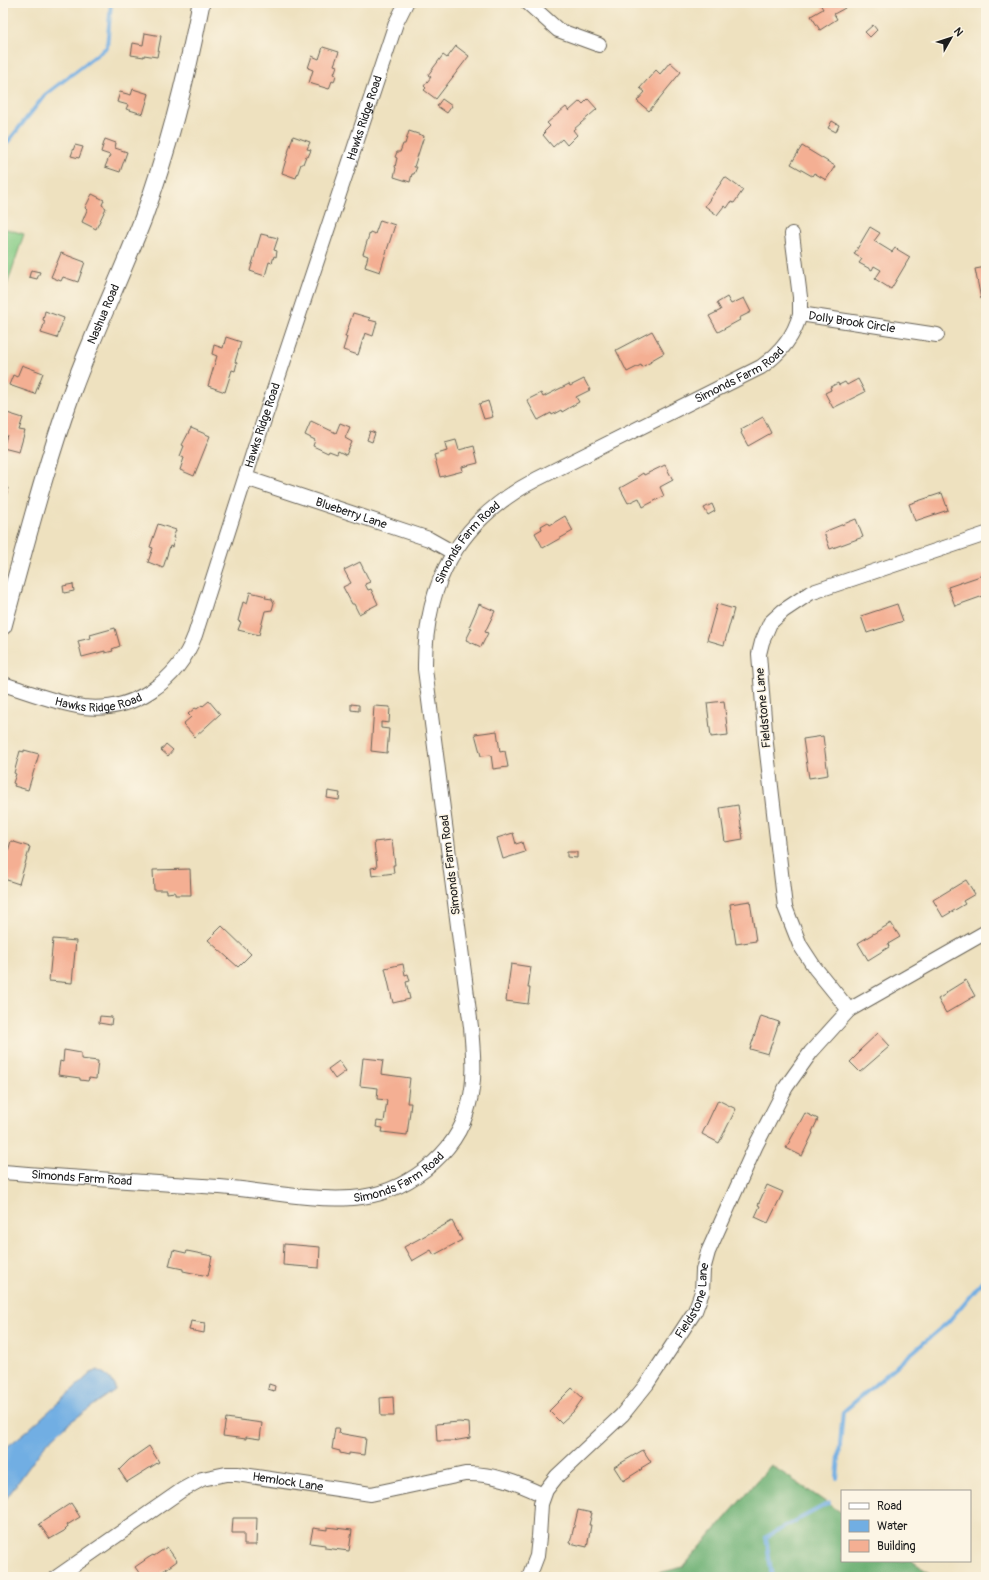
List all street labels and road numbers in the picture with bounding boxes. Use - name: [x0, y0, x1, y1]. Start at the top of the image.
- street label: Hawks Ridge Road: [344, 73, 386, 162]
- street label: Nashua Road: [84, 282, 123, 347]
- street label: Dolly Brook Circle: [807, 308, 896, 337]
- street label: Simonds Farm Road: [692, 344, 788, 407]
- street label: Hawks Ridge Road: [242, 381, 284, 470]
- street label: Blueberry Lane: [313, 495, 389, 532]
- street label: Simonds Farm Road: [432, 498, 504, 586]
- street label: Fieldstone Lane: [753, 667, 774, 749]
- street label: Hawks Ridge Road: [53, 690, 145, 716]
- street label: Simonds Farm Road: [437, 814, 464, 916]
- street label: Simonds Farm Road: [353, 1149, 448, 1206]
- street label: Simonds Farm Road: [31, 1167, 133, 1189]
- street label: Fieldstone Lane: [672, 1261, 713, 1341]
- street label: Hemlock Lane: [251, 1469, 324, 1495]

